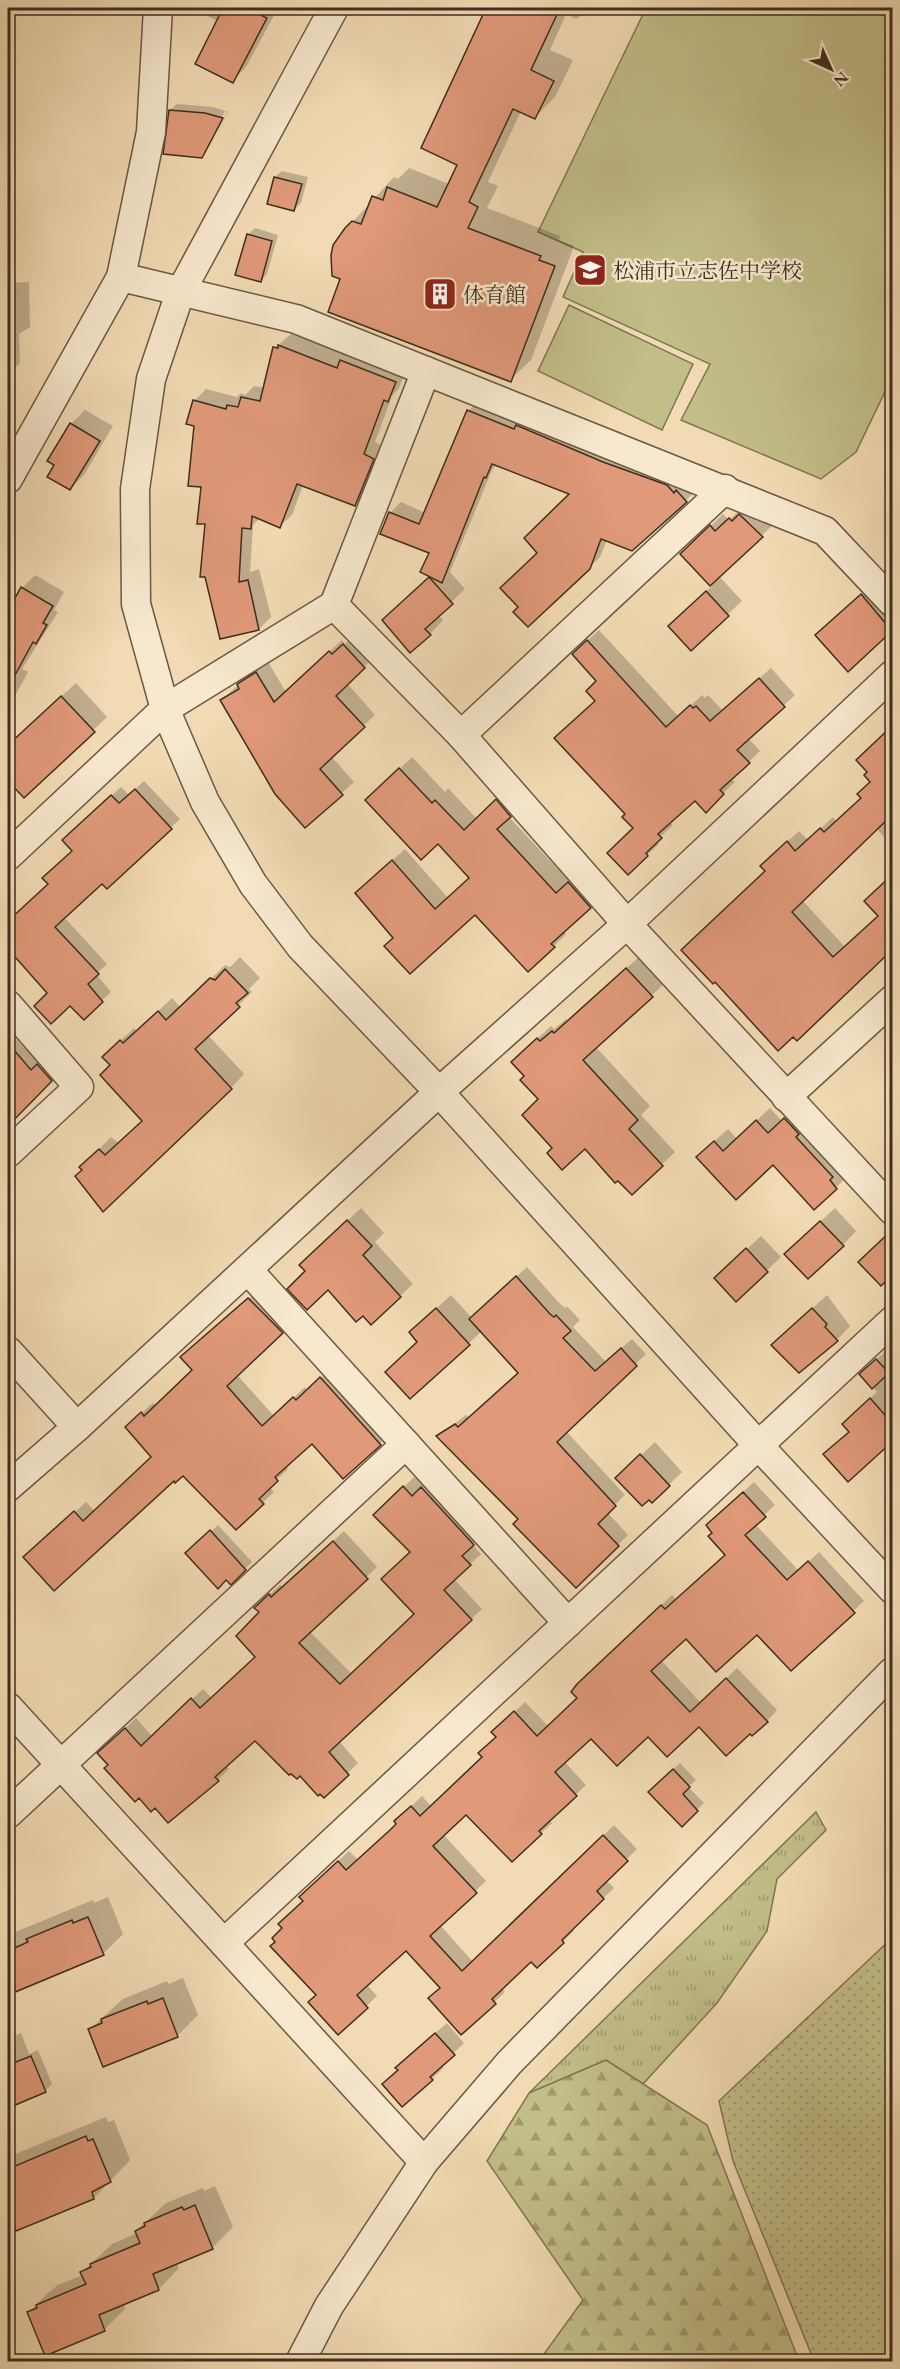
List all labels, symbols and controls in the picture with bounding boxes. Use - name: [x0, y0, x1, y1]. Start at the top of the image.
- north arrow: [801, 39, 861, 99]
- text: N: [829, 67, 853, 91]
- school or university icon: 松浦市立志佐中学校: [572, 252, 608, 288]
- place label: 松浦市立志佐中学校: [613, 257, 802, 284]
- building icon: 体育館: [422, 276, 458, 312]
- place label: 体育館: [463, 281, 526, 308]

